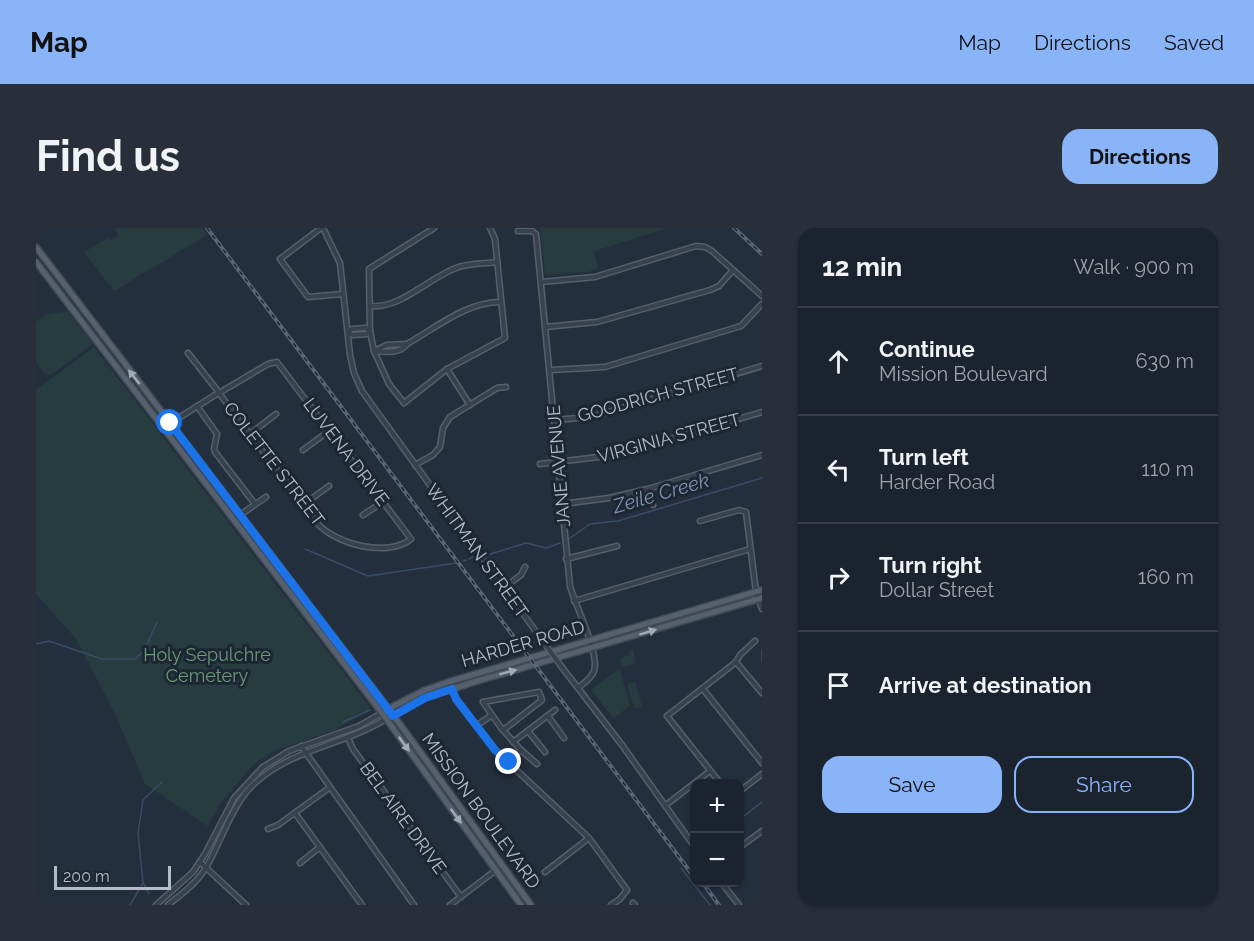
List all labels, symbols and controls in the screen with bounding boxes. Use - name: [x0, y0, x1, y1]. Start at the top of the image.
- text: Map: [30, 26, 88, 59]
- text: Map: [958, 30, 1001, 55]
- text: Directions: [1034, 30, 1131, 55]
- text: Saved: [1164, 30, 1224, 55]
- button: Directions: [1062, 129, 1218, 184]
- text: Find us: [36, 132, 180, 181]
- text: 12 min: [822, 252, 902, 282]
- text: Walk · 900 m: [1074, 255, 1194, 279]
- text: Continue: [879, 336, 975, 362]
- icon: ahead: [822, 345, 855, 378]
- text: 630 m: [1136, 349, 1194, 373]
- text: Mission Boulevard: [879, 362, 1048, 386]
- street label: GOODRICH STREET: [575, 363, 741, 426]
- one-way arrow: [128, 369, 141, 385]
- street label: LUVENA DRIVE: [299, 394, 394, 510]
- street label: COLETTE STREET: [220, 398, 329, 530]
- street label: JANE AVENUE: [543, 404, 574, 528]
- street label: VIRGINIA STREET: [595, 408, 743, 467]
- route start: [156, 409, 182, 435]
- text: Turn left: [879, 444, 969, 470]
- icon: left: [822, 453, 855, 486]
- text: 110 m: [1141, 457, 1194, 481]
- water label: Zeile Creek: [609, 468, 712, 518]
- text: Harder Road: [879, 470, 995, 494]
- street label: WHITMAN STREET: [422, 480, 533, 622]
- text: Turn right: [879, 552, 982, 578]
- icon: right: [822, 561, 855, 594]
- text: 160 m: [1138, 565, 1194, 589]
- text: Dollar Street: [879, 578, 994, 602]
- street label: HARDER ROAD: [459, 616, 587, 671]
- one-way arrow: [639, 627, 657, 636]
- park label: Holy Sepulchre Cemetery: [143, 644, 271, 686]
- one-way arrow: [499, 667, 517, 676]
- icon: arrive: [822, 669, 855, 702]
- text: Arrive at destination: [879, 672, 1092, 698]
- street label: MISSION BOULEVARD: [418, 729, 545, 893]
- one-way arrow: [398, 735, 410, 751]
- route end: [495, 748, 521, 774]
- button: Save: [822, 756, 1002, 813]
- button: Share: [1014, 756, 1194, 813]
- street label: BEL AIRE DRIVE: [356, 758, 451, 878]
- map controls: [690, 779, 744, 887]
- button: +: [690, 779, 744, 833]
- one-way arrow: [450, 807, 462, 823]
- button: −: [690, 833, 744, 887]
- scale bar: [54, 863, 171, 890]
- text: 200 m: [63, 867, 110, 886]

